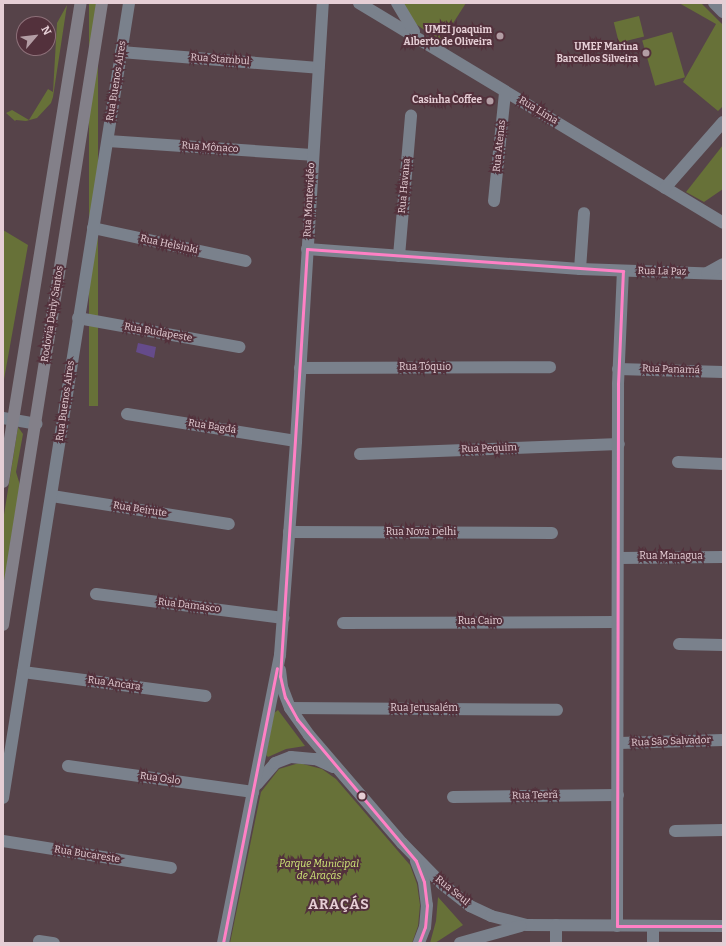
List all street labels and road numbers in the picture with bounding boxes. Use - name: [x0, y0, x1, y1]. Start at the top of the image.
- street label: Rua Buenos Aires: [105, 40, 129, 122]
- street label: Rua Stambul: [190, 52, 250, 68]
- street label: Rua Lima: [516, 95, 560, 127]
- street label: Rua Atenas: [491, 119, 509, 173]
- street label: Rua Mônaco: [181, 140, 239, 156]
- street label: Rua Havana: [397, 158, 413, 214]
- street label: Rua Montevidéo: [302, 162, 318, 238]
- street label: Rua Helsinki: [139, 233, 199, 257]
- street label: Rodovia Darly Santos: [39, 265, 67, 363]
- street label: Rua La Paz: [637, 266, 687, 278]
- street label: Rua Budapeste: [123, 321, 193, 345]
- street label: Rua Buenos Aires: [54, 360, 78, 442]
- street label: Rua Tóquio: [399, 362, 451, 374]
- street label: Rua Panamá: [642, 363, 700, 377]
- street label: Rua Bagdá: [187, 417, 237, 437]
- street label: Rua Pequim: [461, 442, 517, 456]
- street label: Rua Beirute: [112, 500, 168, 520]
- street label: Rua Nova Delhi: [386, 527, 456, 539]
- street label: Rua Managua: [639, 551, 703, 563]
- street label: Rua Damasco: [157, 596, 221, 616]
- street label: Rua Cairo: [458, 616, 502, 628]
- street label: Rua Ancara: [87, 674, 141, 694]
- street label: Rua Jerusalém: [390, 703, 458, 715]
- street label: Rua São Salvador: [631, 735, 711, 749]
- street label: Rua Oslo: [139, 770, 181, 788]
- street label: Rua Teerã: [512, 790, 558, 802]
- street label: Rua Bucareste: [53, 844, 121, 866]
- street label: Rua Seul: [432, 874, 472, 908]

